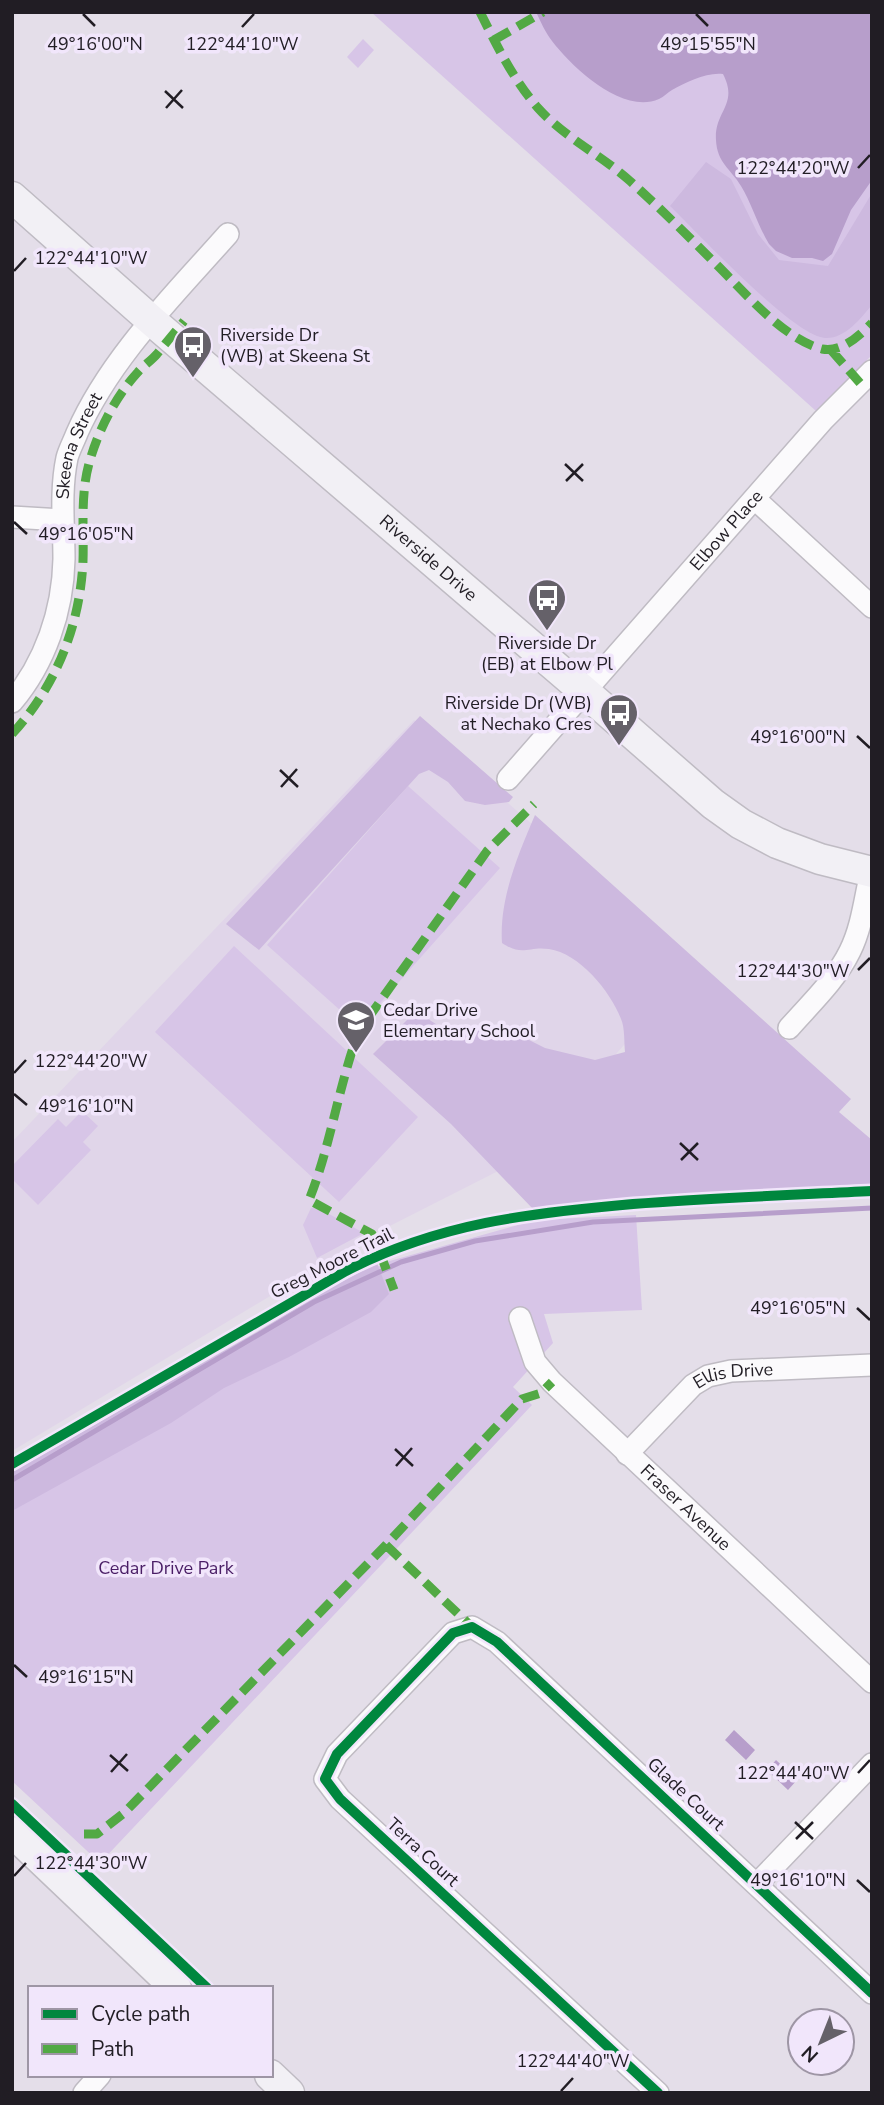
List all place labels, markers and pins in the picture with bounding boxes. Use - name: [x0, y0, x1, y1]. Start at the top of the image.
- place label: Riverside Dr (WB) at Skeena St: [220, 323, 370, 368]
- bus stop icon: Riverside Dr (WB) at Skeena St: [172, 324, 214, 379]
- bus stop icon: Riverside Dr (EB) at Elbow Pl: [526, 577, 568, 632]
- place label: Riverside Dr (EB) at Elbow Pl: [481, 631, 614, 676]
- place label: Riverside Dr (WB) at Nechako Cres: [445, 691, 592, 736]
- bus stop icon: Riverside Dr (WB) at Nechako Cres: [598, 692, 640, 747]
- place label: Cedar Drive Elementary School: [383, 998, 536, 1043]
- school or university icon: Cedar Drive Elementary School: [335, 999, 377, 1054]

